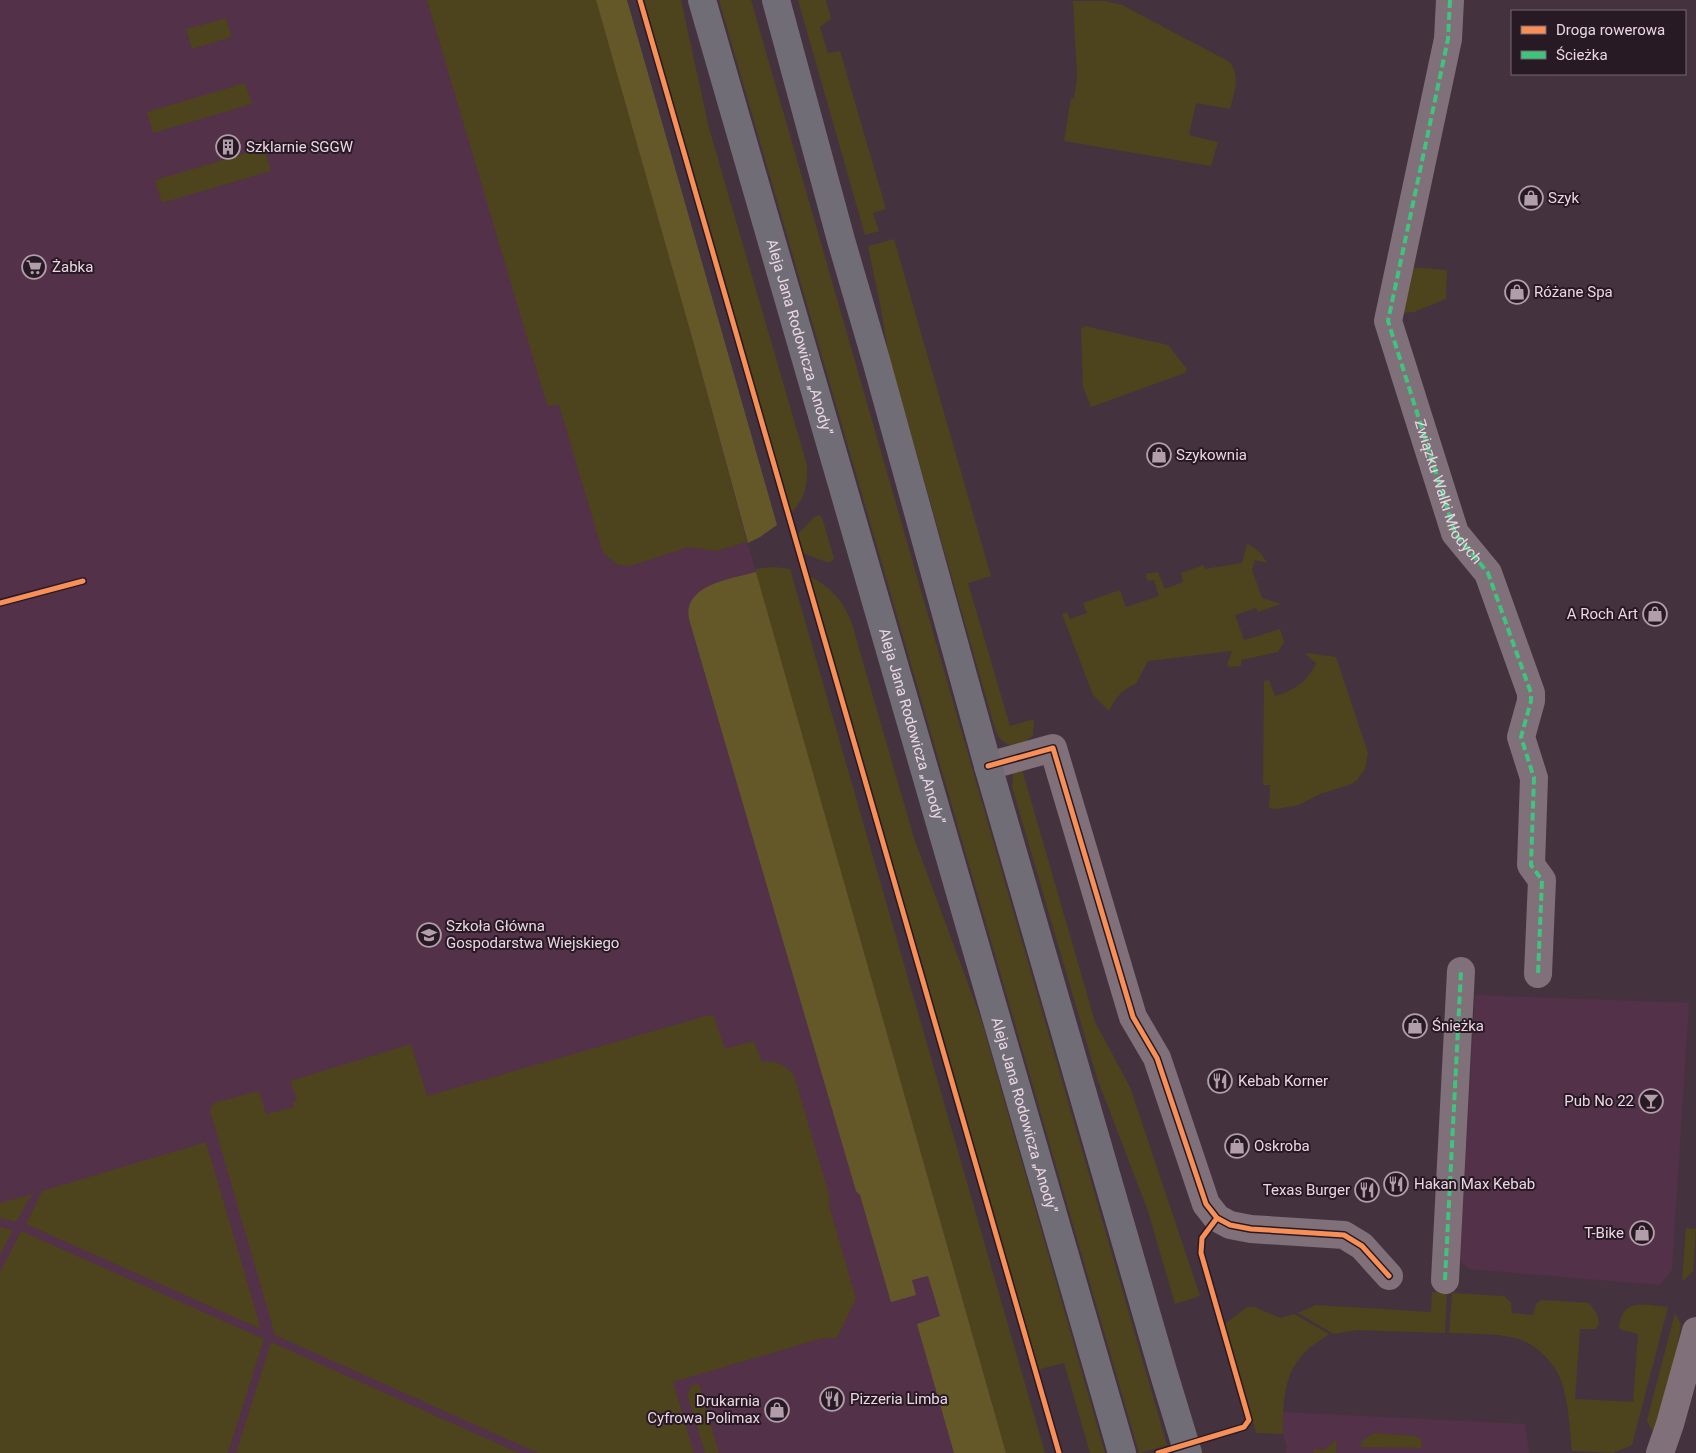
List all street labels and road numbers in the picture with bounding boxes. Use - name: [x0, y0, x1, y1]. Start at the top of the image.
- street label: Aleja Jana Rodowicza „Anody”: [763, 237, 836, 437]
- street label: Związku Walki Młodych: [1411, 417, 1486, 568]
- street label: Aleja Jana Rodowicza „Anody”: [875, 626, 949, 826]
- street label: Aleja Jana Rodowicza „Anody”: [988, 1015, 1061, 1216]

